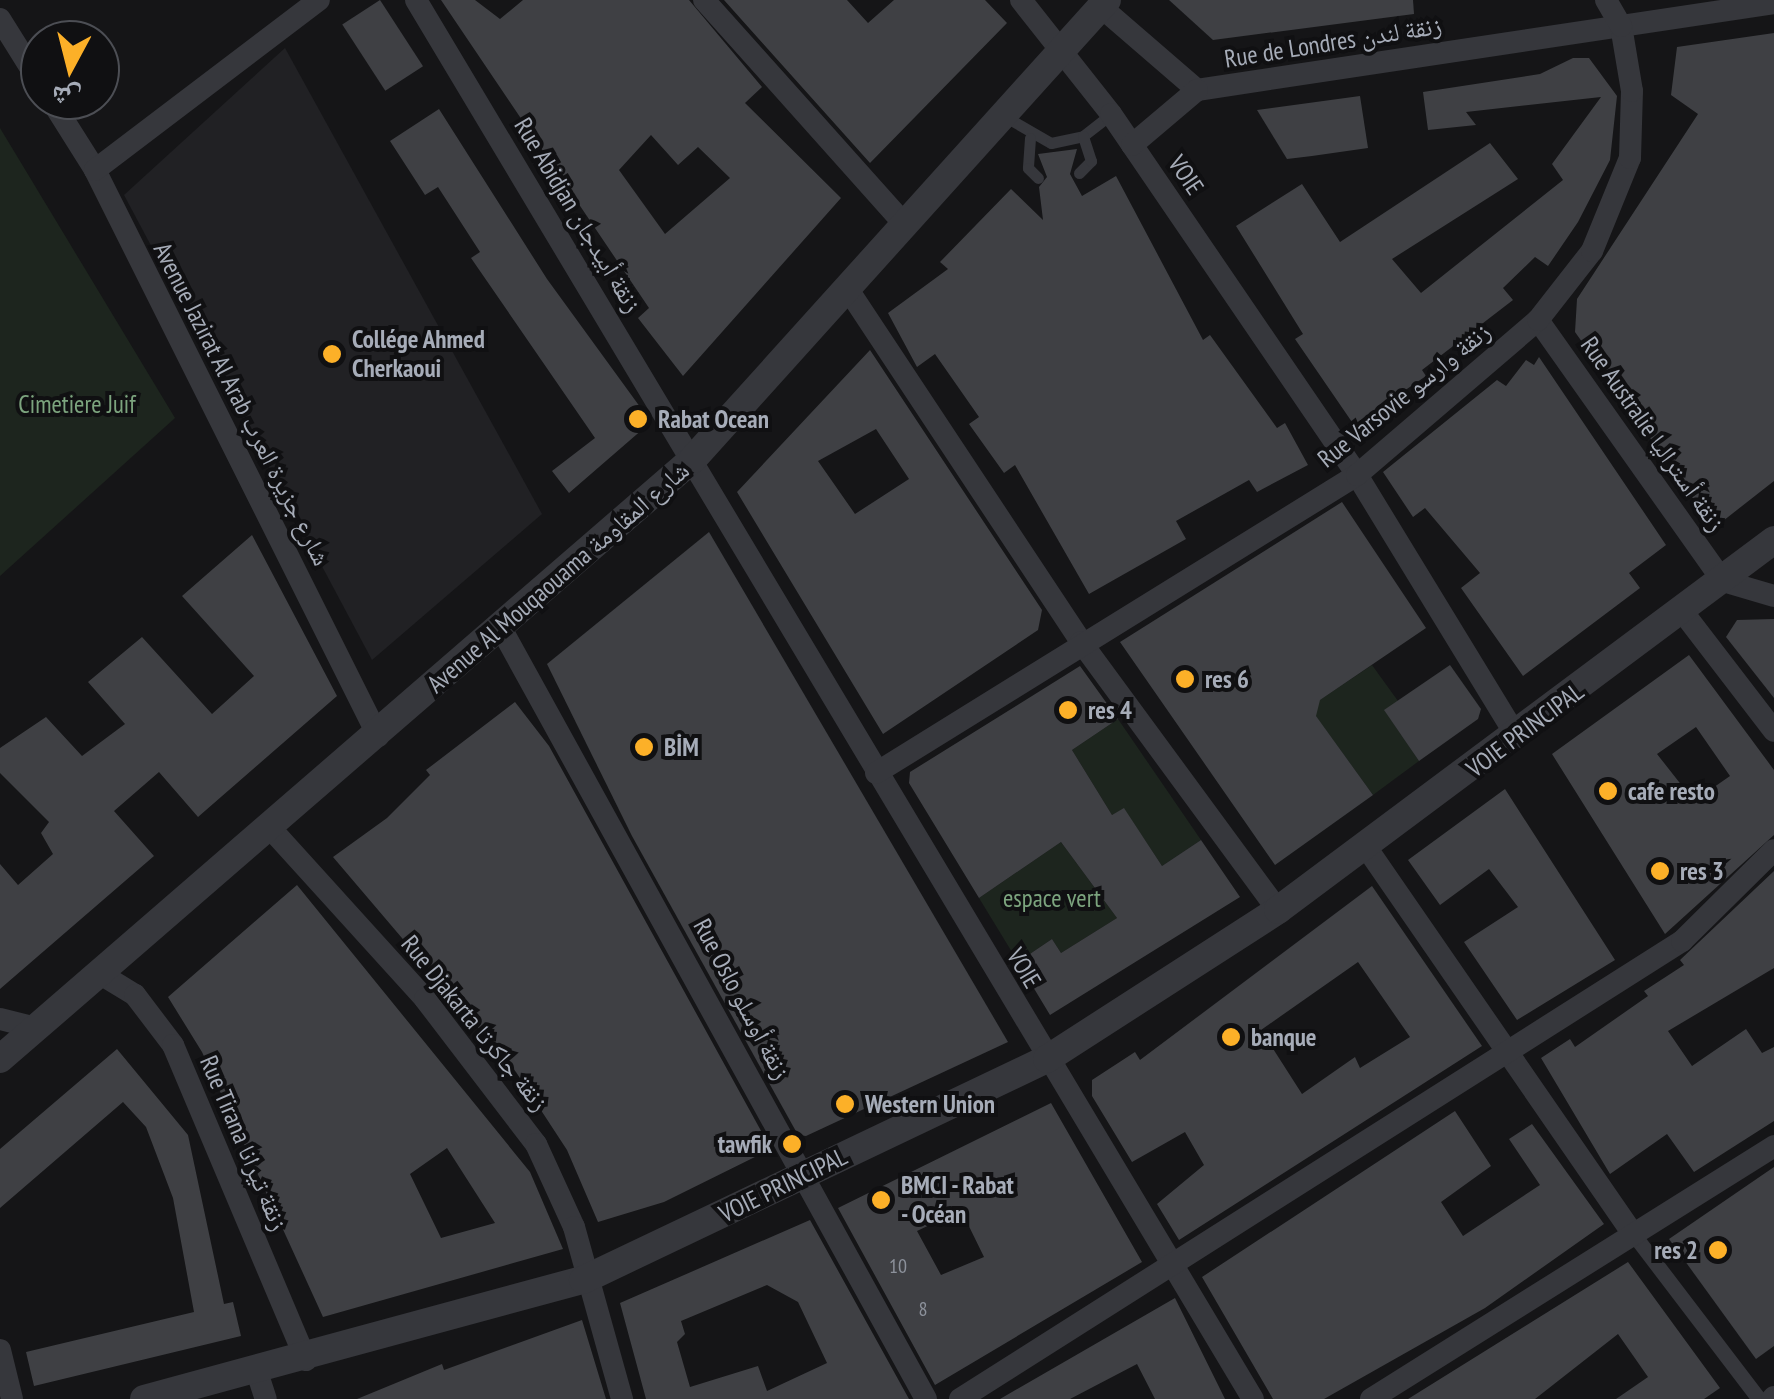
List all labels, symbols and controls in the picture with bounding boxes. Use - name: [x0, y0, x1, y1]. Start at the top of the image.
- street label: Rue de Londres زنقة لندن: [1222, 10, 1444, 74]
- north arrow: [20, 20, 120, 120]
- text: ش: [50, 78, 84, 118]
- street label: Rue Abidjan زنقة أبيدجان: [508, 112, 648, 318]
- street label: VOIE: [1162, 150, 1210, 200]
- street label: Avenue Jazirat Al Arab شارع جزيرة العرب: [147, 237, 337, 571]
- street label: Rue Varsovie زنقة وارسو: [1311, 316, 1497, 474]
- place label: Collége Ahmed Cherkaoui: [352, 325, 486, 384]
- street label: Rue Australie زنقة أستراليا: [1574, 331, 1732, 537]
- marker: Collége Ahmed Cherkaoui: [321, 343, 343, 365]
- park label: Cimetiere Juif: [18, 389, 136, 419]
- place label: Rabat Ocean: [658, 404, 769, 434]
- marker: Rabat Ocean: [627, 408, 649, 430]
- street label: Avenue Al Mouqaouama شارع المقاومة: [421, 455, 695, 699]
- place label: res 6: [1205, 664, 1249, 694]
- marker: res 6: [1174, 668, 1196, 690]
- street label: VOIE PRINCIPAL: [1461, 676, 1589, 784]
- place label: res 4: [1088, 695, 1132, 725]
- marker: res 4: [1057, 699, 1079, 721]
- place label: BİM: [664, 732, 699, 762]
- marker: BİM: [633, 736, 655, 758]
- place label: cafe resto: [1628, 776, 1715, 806]
- marker: cafe resto: [1597, 780, 1619, 802]
- place label: res 3: [1680, 856, 1724, 886]
- marker: res 3: [1649, 860, 1671, 882]
- park label: espace vert: [1003, 883, 1101, 913]
- street label: Rue Oslo زنقة أوسلو: [687, 914, 797, 1084]
- street label: Rue Djakarta زنقة جاكرتا: [395, 929, 555, 1117]
- street label: VOIE: [1001, 943, 1047, 993]
- place label: banque: [1251, 1022, 1317, 1052]
- marker: banque: [1220, 1026, 1242, 1048]
- street label: Rue Tirana زنقة تيرانا: [193, 1051, 295, 1235]
- place label: Western Union: [865, 1089, 995, 1119]
- marker: Western Union: [834, 1093, 856, 1115]
- place label: tawfik: [718, 1129, 772, 1159]
- marker: tawfik: [781, 1133, 803, 1155]
- street label: VOIE PRINCIPAL: [714, 1141, 852, 1229]
- place label: BMCI - Rabat - Océan: [901, 1171, 1016, 1230]
- marker: BMCI - Rabat - Océan: [870, 1189, 892, 1211]
- place label: res 2: [1654, 1235, 1698, 1265]
- marker: res 2: [1707, 1239, 1729, 1261]
- house number: 10: [889, 1254, 907, 1278]
- house number: 8: [919, 1297, 927, 1321]

